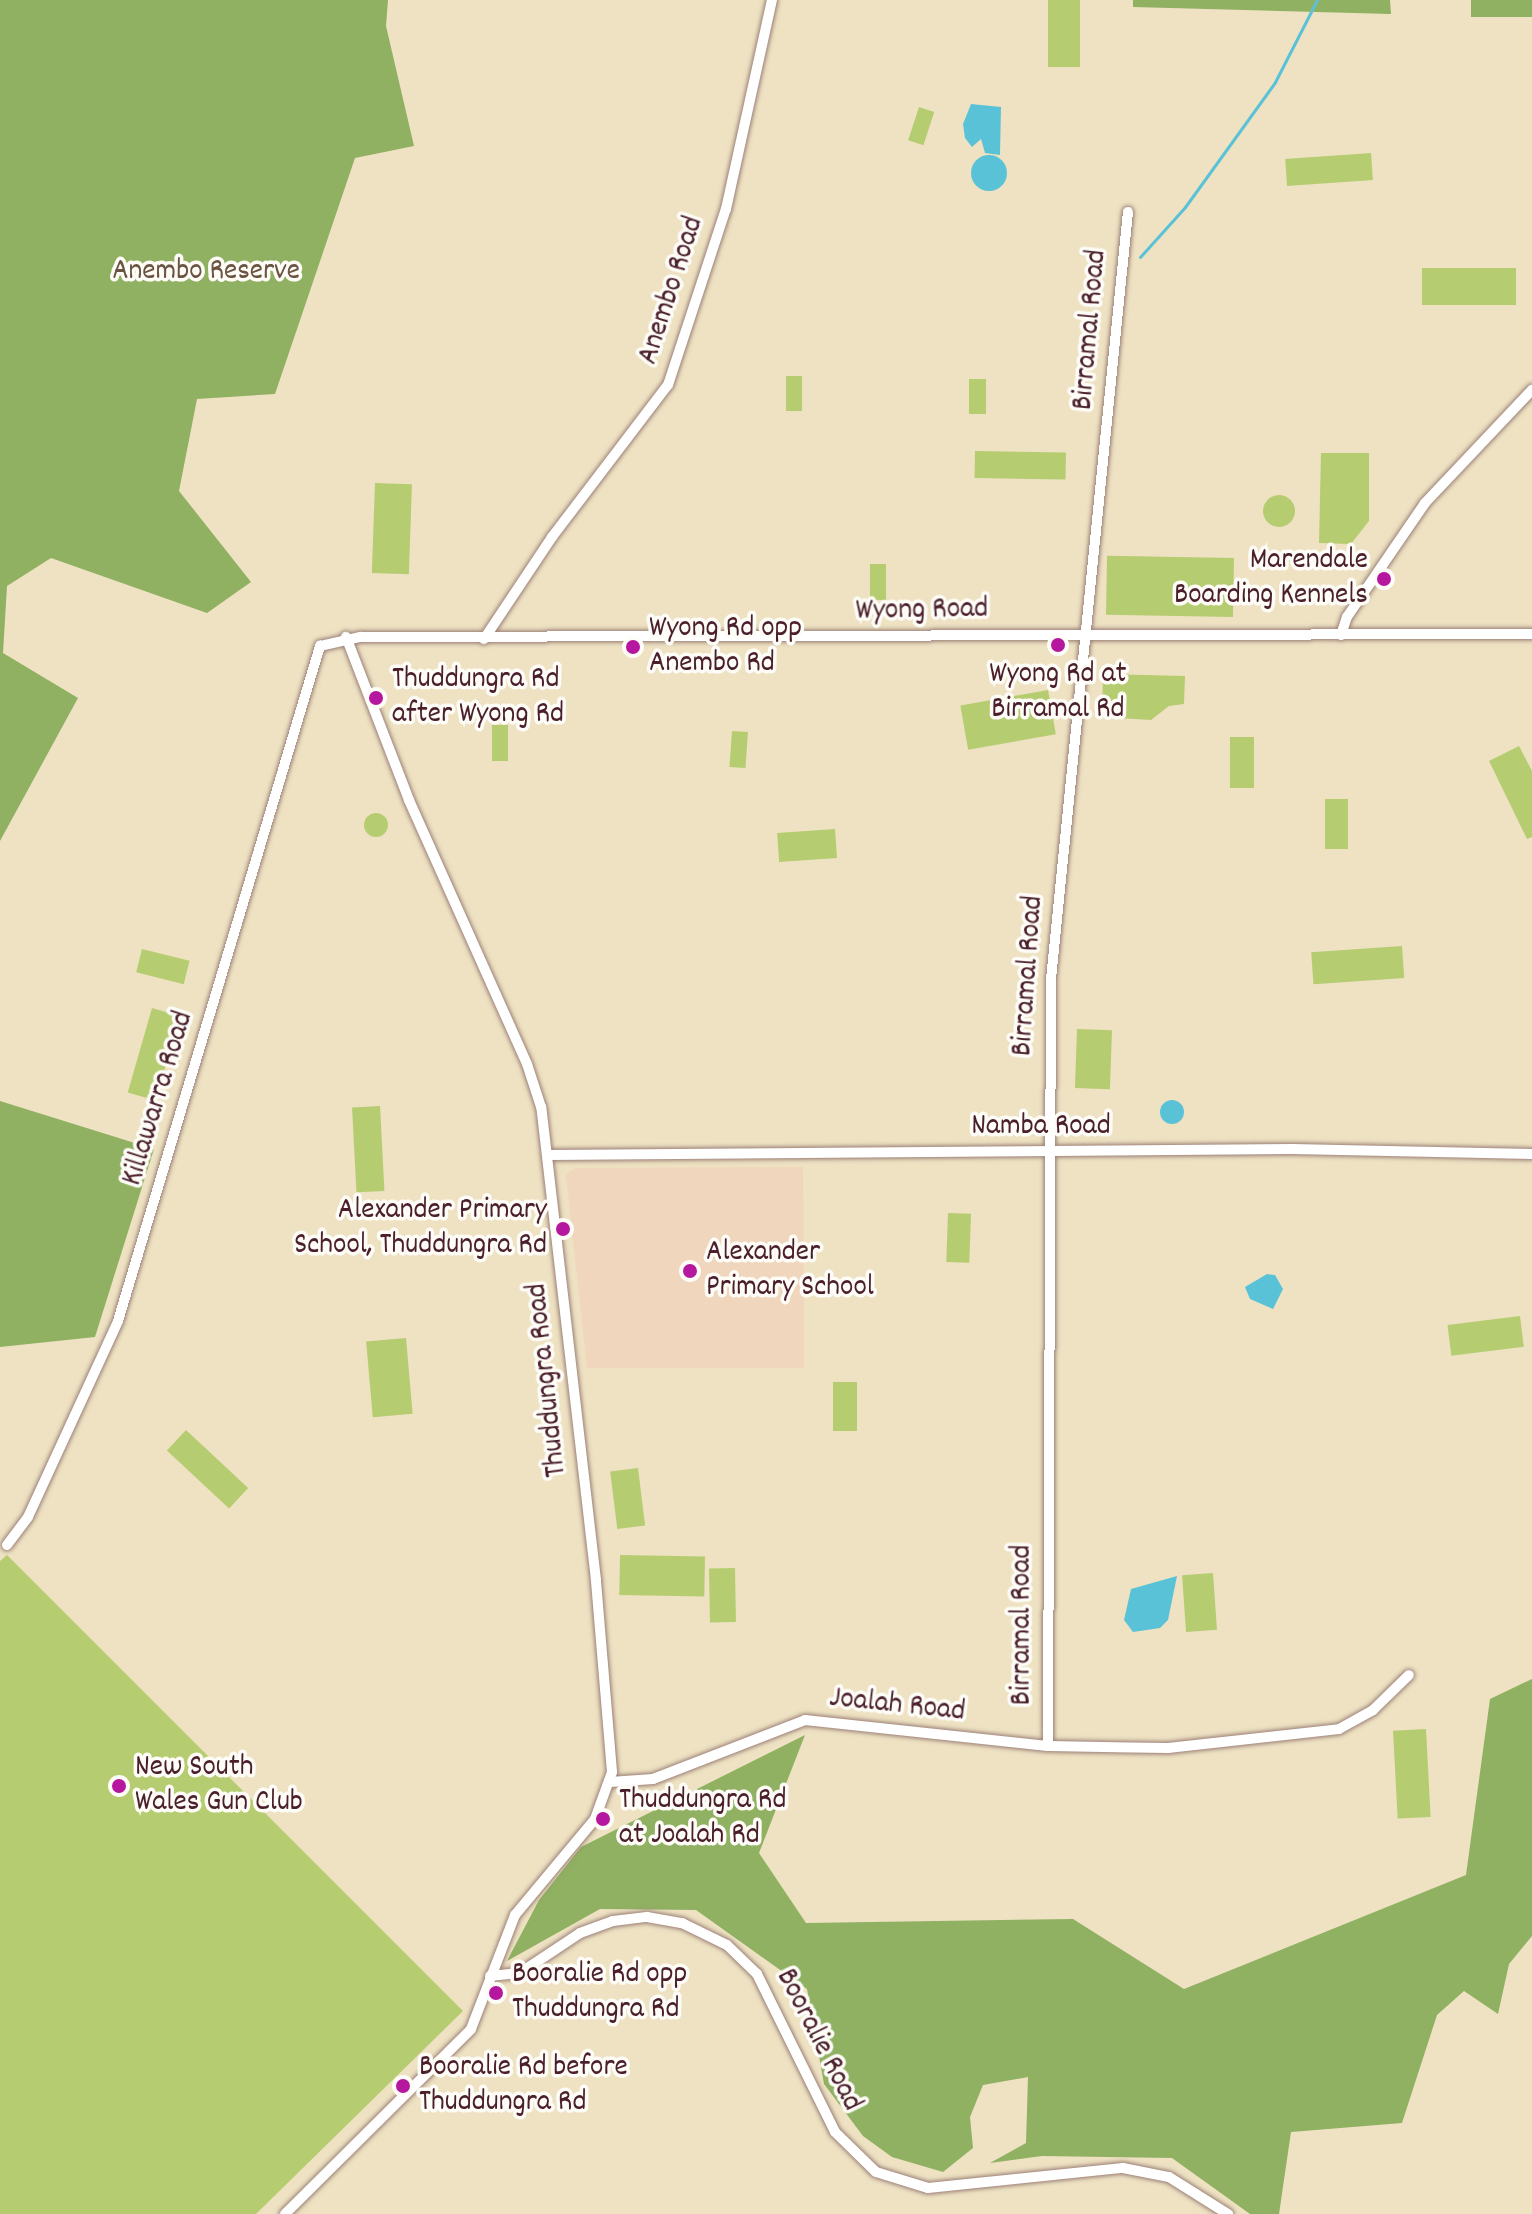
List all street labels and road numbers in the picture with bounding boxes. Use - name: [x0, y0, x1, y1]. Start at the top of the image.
- street label: Anembo Road: [632, 213, 714, 369]
- street label: Birramal Road: [1067, 248, 1117, 412]
- street label: Wyong Road: [855, 593, 989, 631]
- street label: Birramal Road: [1006, 895, 1054, 1057]
- street label: Killawarra Road: [116, 1007, 204, 1191]
- street label: Namba Road: [971, 1110, 1111, 1146]
- street label: Thuddungra Road: [521, 1281, 577, 1479]
- street label: Birramal Road: [1006, 1545, 1042, 1705]
- street label: Joalah Road: [827, 1682, 967, 1732]
- street label: Booralie Road: [766, 1964, 868, 2118]

